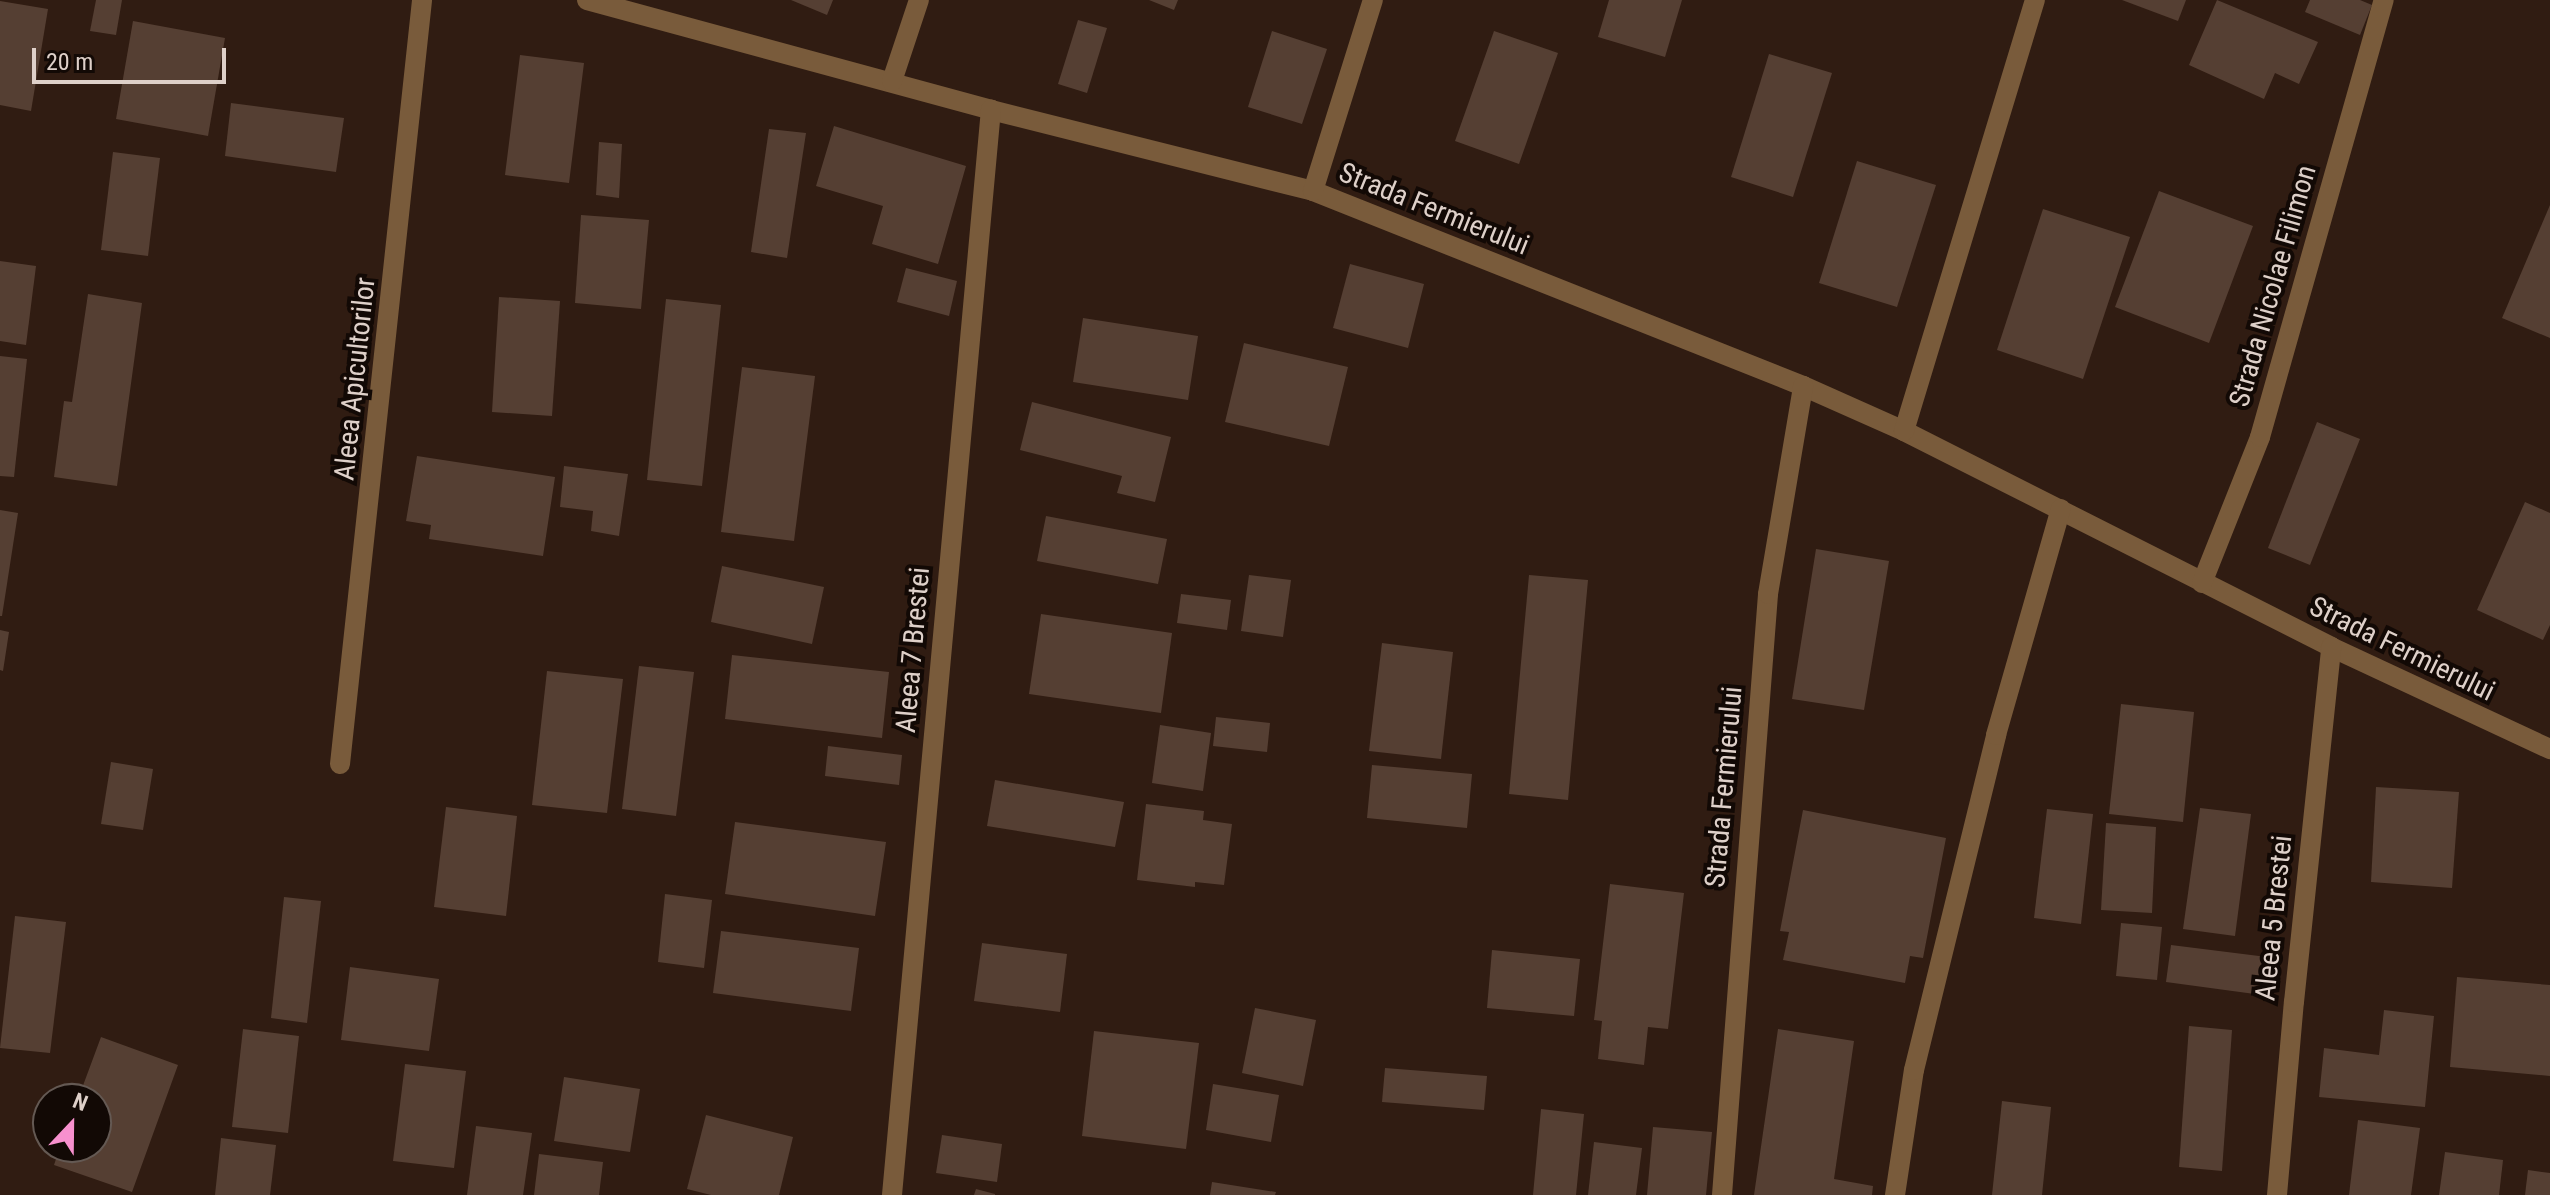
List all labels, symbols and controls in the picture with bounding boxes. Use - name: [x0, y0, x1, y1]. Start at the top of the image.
- scale bar: [36, 32, 230, 82]
- text: 20 m: [46, 48, 93, 76]
- street label: Strada Fermierului: [1334, 156, 1534, 262]
- street label: Strada Nicolae Filimon: [2222, 161, 2324, 411]
- street label: Aleea Apicultorilor: [328, 276, 382, 482]
- street label: Aleea 7 Brestei: [889, 566, 937, 734]
- street label: Strada Fermierului: [2304, 590, 2500, 708]
- street label: Strada Fermierului: [1698, 685, 1750, 889]
- street label: Aleea 5 Brestei: [2249, 834, 2299, 1002]
- north arrow: [32, 1083, 112, 1163]
- text: N: [69, 1088, 91, 1116]

